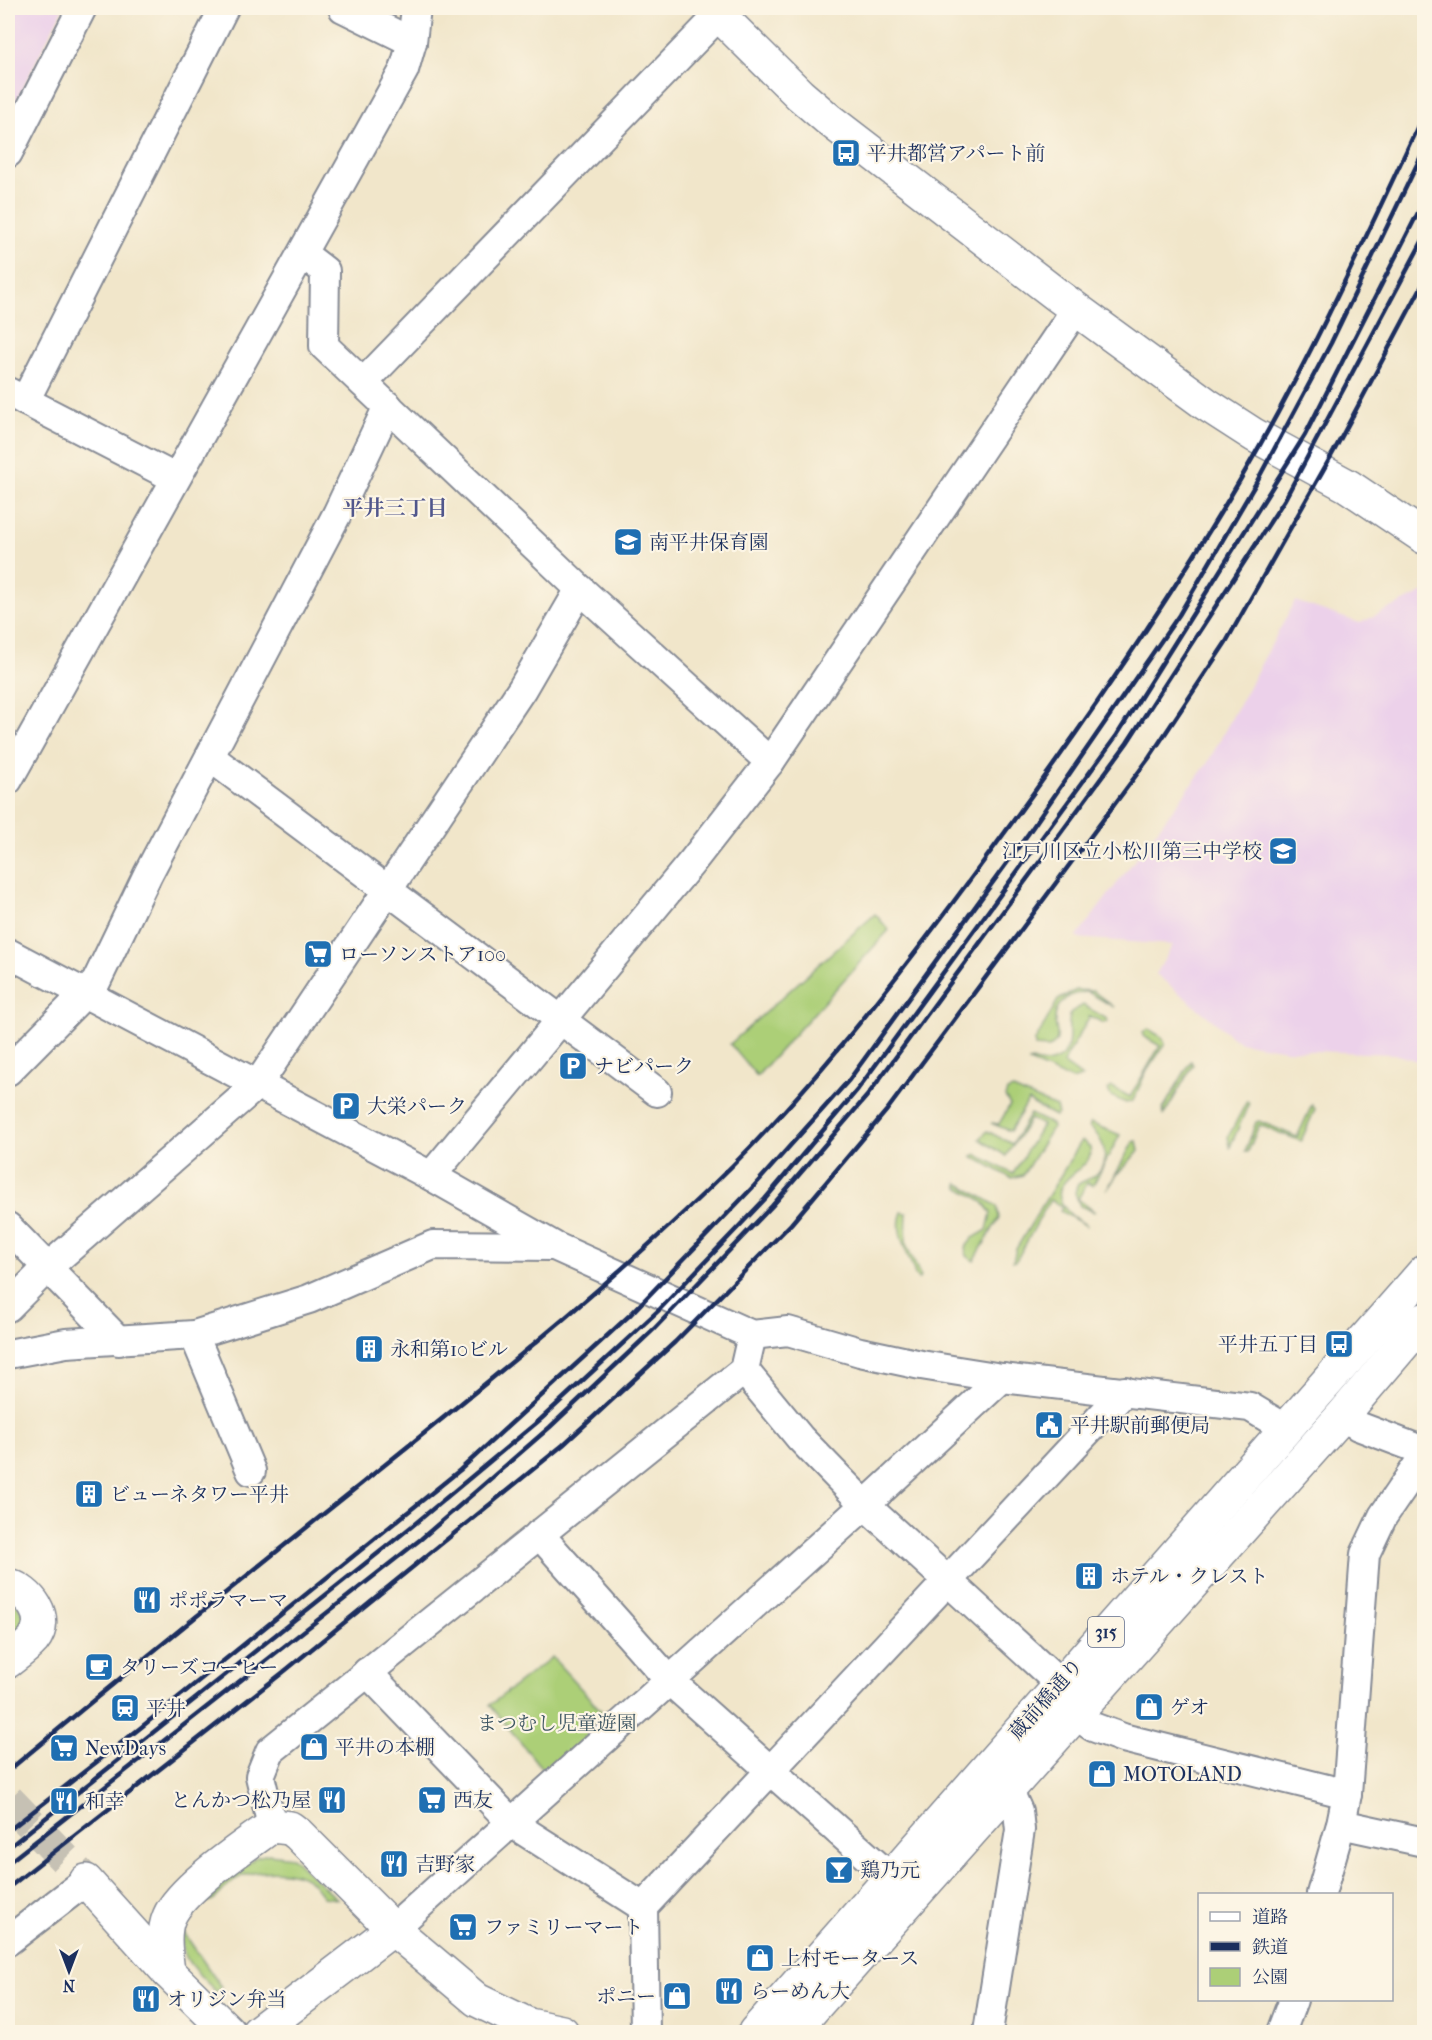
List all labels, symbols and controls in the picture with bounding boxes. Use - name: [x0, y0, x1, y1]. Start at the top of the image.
- bus stop icon: 平井都営アパート前: [830, 137, 862, 169]
- place label: 平井都営アパート前: [867, 142, 1045, 165]
- district label: 平井三丁目: [343, 496, 448, 520]
- school or university icon: 南平井保育園: [612, 526, 644, 558]
- place label: 南平井保育園: [649, 531, 769, 554]
- school or university icon: 江戸川区立小松川第三中学校: [1267, 835, 1299, 867]
- place label: 江戸川区立小松川第三中学校: [1002, 840, 1262, 863]
- supermarket icon: ローソンストア100: [302, 938, 334, 970]
- place label: ローソンストア100: [339, 943, 506, 966]
- parking icon: ナビパーク: [557, 1050, 589, 1082]
- place label: ナビパーク: [594, 1055, 694, 1078]
- parking icon: 大栄パーク: [330, 1090, 362, 1122]
- place label: 大栄パーク: [367, 1095, 467, 1118]
- bus stop icon: 平井五丁目: [1323, 1328, 1355, 1360]
- building icon: 永和第10ビル: [353, 1333, 385, 1365]
- place label: 平井五丁目: [1218, 1333, 1318, 1356]
- place label: 永和第10ビル: [390, 1338, 508, 1361]
- public building icon: 平井駅前郵便局: [1033, 1409, 1065, 1441]
- place label: 平井駅前郵便局: [1070, 1414, 1210, 1437]
- building icon: ビューネタワー平井: [73, 1478, 105, 1510]
- place label: ビューネタワー平井: [110, 1483, 289, 1506]
- building icon: ホテル・クレスト: [1073, 1560, 1105, 1592]
- place label: ホテル・クレスト: [1110, 1565, 1268, 1588]
- restaurant icon: ポポラマーマ: [131, 1584, 163, 1616]
- place label: ポポラマーマ: [168, 1589, 288, 1612]
- road number: 315: [1088, 1617, 1124, 1647]
- cafe icon: タリーズコーヒー: [83, 1651, 115, 1683]
- street label: 蔵前橋通り: [1005, 1654, 1087, 1744]
- place label: タリーズコーヒー: [120, 1656, 278, 1679]
- shop icon: ゲオ: [1133, 1691, 1165, 1723]
- station icon: 平井: [109, 1692, 141, 1724]
- place label: ゲオ: [1170, 1696, 1210, 1719]
- place label: 平井: [146, 1697, 186, 1720]
- park label: まつむし児童遊園: [477, 1712, 637, 1735]
- shop icon: 平井の本棚: [298, 1731, 330, 1763]
- supermarket icon: NewDays: [48, 1732, 80, 1764]
- place label: 平井の本棚: [335, 1736, 435, 1759]
- place label: NewDays: [85, 1737, 166, 1760]
- shop icon: MOTOLAND: [1086, 1758, 1118, 1790]
- place label: MOTOLAND: [1123, 1763, 1242, 1786]
- restaurant icon: とんかつ松乃屋: [316, 1784, 348, 1816]
- supermarket icon: 西友: [416, 1784, 448, 1816]
- restaurant icon: 和幸: [48, 1785, 80, 1817]
- place label: とんかつ松乃屋: [171, 1789, 311, 1812]
- place label: 西友: [453, 1789, 493, 1812]
- place label: 和幸: [85, 1790, 125, 1813]
- restaurant icon: 吉野家: [378, 1848, 410, 1880]
- place label: 吉野家: [415, 1853, 475, 1876]
- bar icon: 鶏乃元: [823, 1854, 855, 1886]
- place label: 鶏乃元: [860, 1859, 920, 1882]
- legend: [1198, 1893, 1393, 2001]
- text: 道路: [1252, 1907, 1288, 1928]
- supermarket icon: ファミリーマート: [447, 1911, 479, 1943]
- place label: ファミリーマート: [484, 1916, 644, 1939]
- text: 鉄道: [1252, 1937, 1288, 1958]
- north arrow: [39, 1941, 99, 2001]
- shop icon: 上村モータース: [744, 1942, 776, 1974]
- place label: 上村モータース: [781, 1947, 919, 1970]
- text: 公園: [1252, 1967, 1288, 1988]
- restaurant icon: らーめん大: [713, 1975, 745, 2007]
- text: N: [62, 1976, 75, 1995]
- shop icon: ポニー: [661, 1980, 693, 2012]
- place label: らーめん大: [750, 1980, 850, 2003]
- restaurant icon: オリジン弁当: [130, 1983, 162, 2015]
- place label: ポニー: [596, 1985, 656, 2008]
- place label: オリジン弁当: [167, 1988, 287, 2011]

